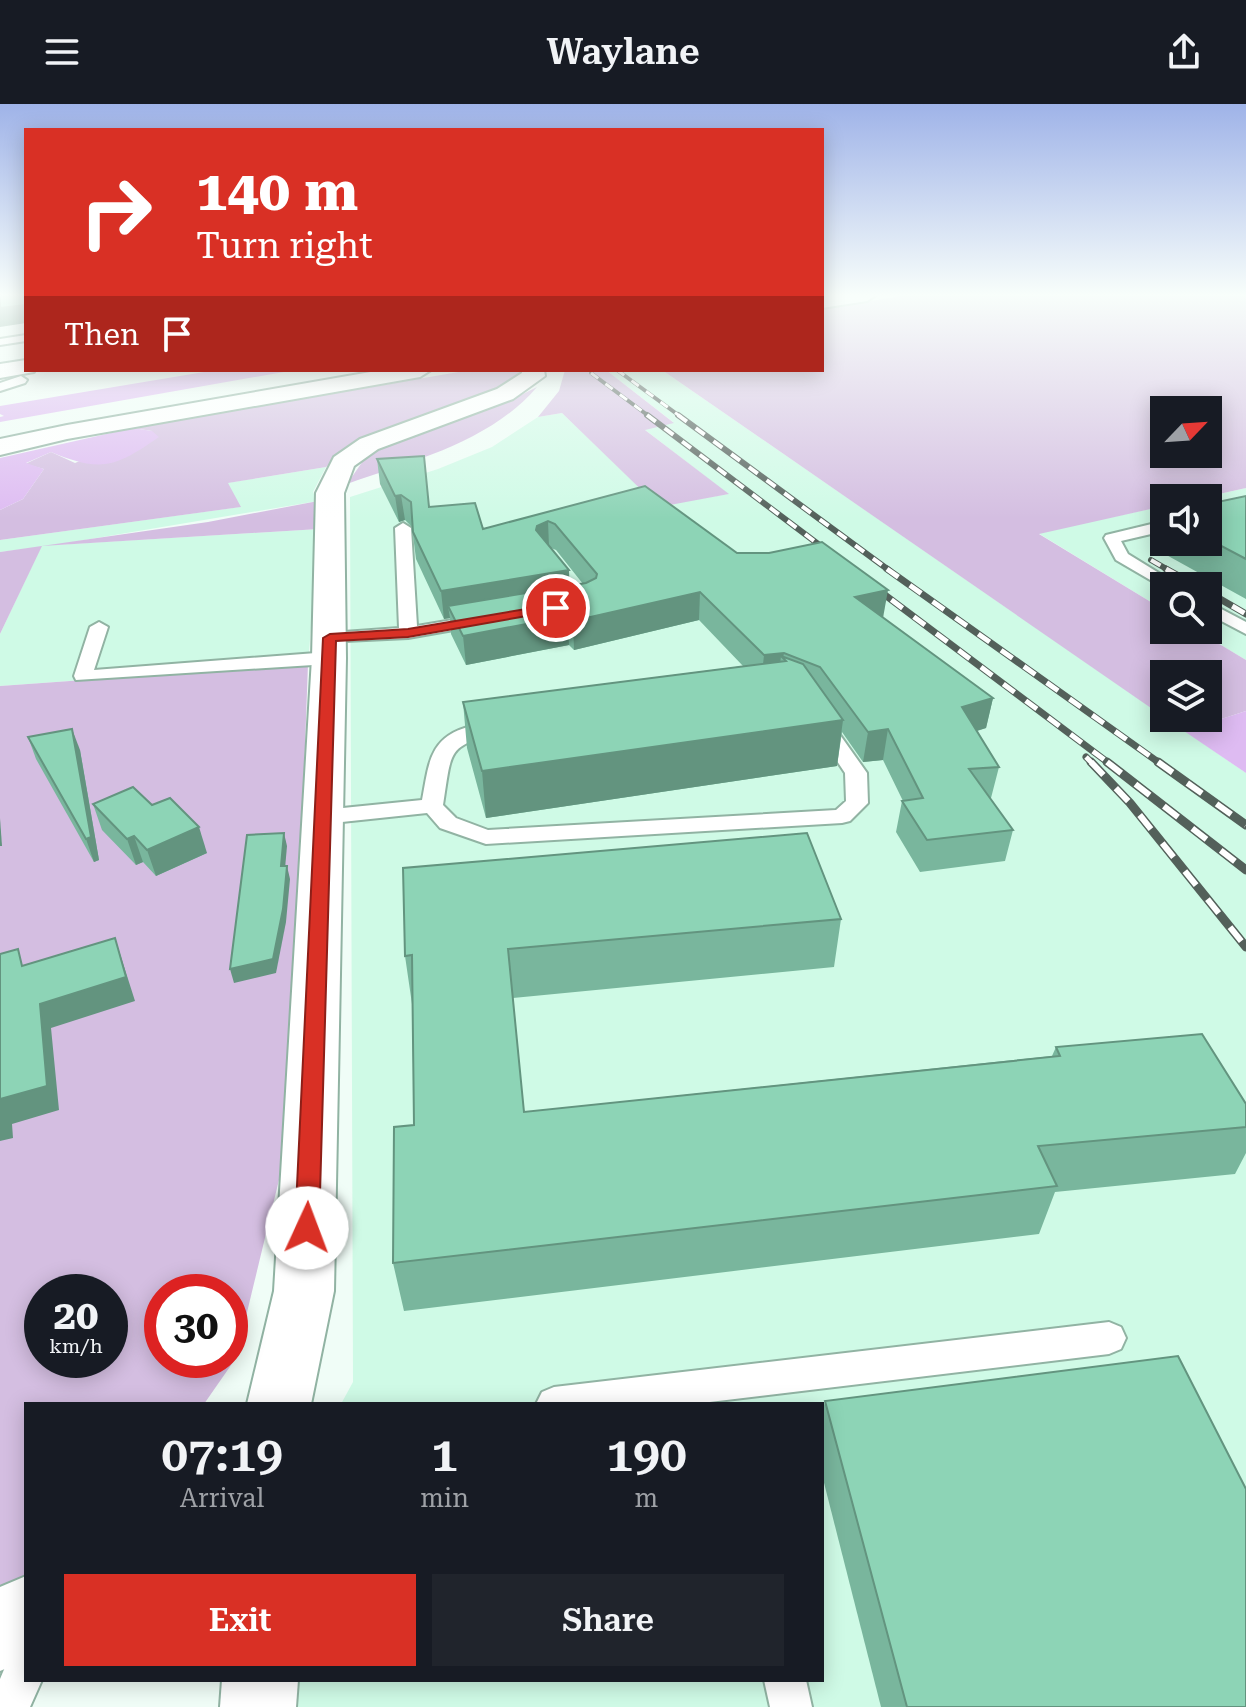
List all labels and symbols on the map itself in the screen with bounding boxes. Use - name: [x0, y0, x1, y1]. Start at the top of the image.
- north arrow: [1150, 396, 1222, 468]
- pin: [522, 574, 590, 642]
- position arrow: [265, 1186, 349, 1270]
- speed limit sign: 30: [144, 1274, 248, 1378]

